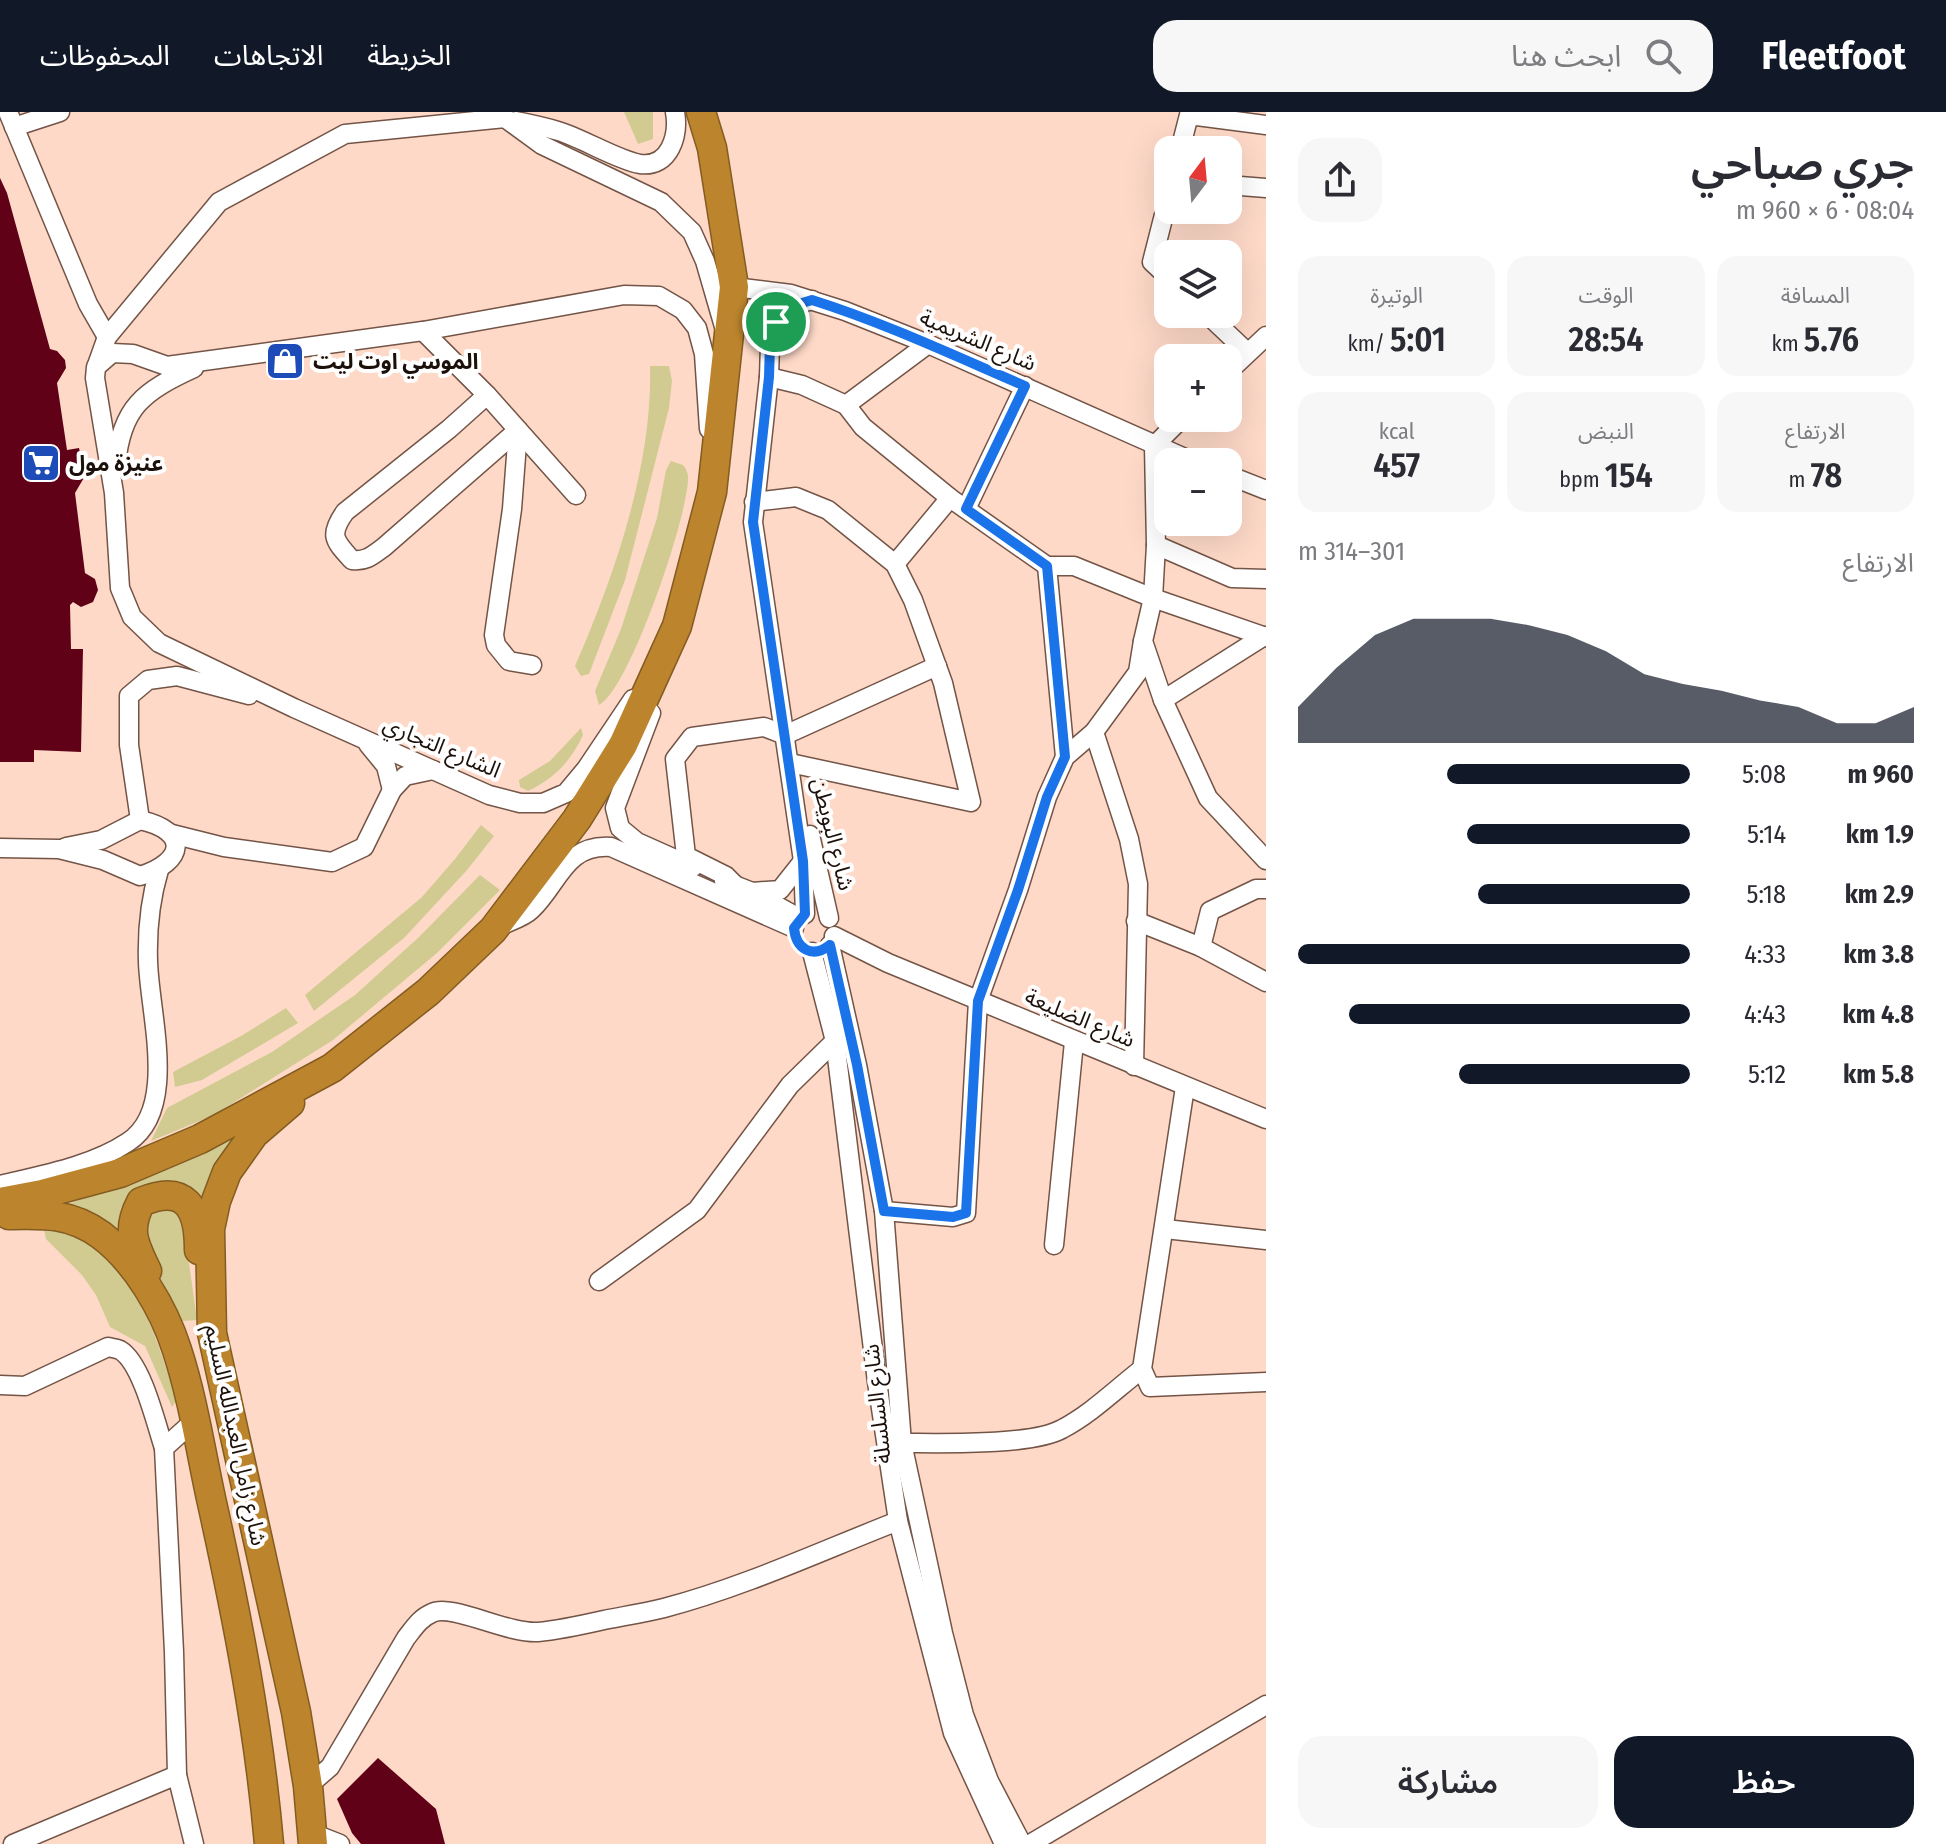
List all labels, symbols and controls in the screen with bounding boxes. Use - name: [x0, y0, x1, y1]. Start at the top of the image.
- search box: [1153, 20, 1713, 92]
- text: Fleetfoot: [1761, 33, 1906, 79]
- icon: search: [1641, 34, 1685, 78]
- text: ابحث هنا: [1511, 38, 1621, 74]
- text: المحفوظات: [40, 39, 170, 72]
- text: الاتجاهات: [214, 39, 323, 72]
- text: الخريطة: [367, 39, 451, 72]
- north arrow: [1154, 136, 1242, 224]
- map controls: [1154, 136, 1242, 536]
- button: share: [1298, 138, 1382, 222]
- text: جري صباحي: [1691, 138, 1914, 191]
- text: 08:04 · 6 × 960 m: [1736, 195, 1914, 226]
- button: layers: [1154, 240, 1242, 328]
- text: الوتيرة: [1370, 282, 1423, 309]
- text: الوقت: [1578, 282, 1634, 309]
- text: المسافة: [1781, 282, 1850, 309]
- pin: [742, 288, 810, 356]
- icon: arrive: [754, 300, 798, 344]
- street label: شارع الشريمية: [915, 303, 1040, 379]
- text: 5:01: [1390, 319, 1446, 360]
- text: 28:54: [1569, 319, 1644, 360]
- text: 5.76: [1804, 319, 1859, 360]
- text: /km: [1347, 330, 1390, 357]
- text: km: [1772, 330, 1804, 357]
- shop icon: الموسي اوت ليت: [264, 340, 306, 382]
- button: +: [1154, 344, 1242, 432]
- place label: الموسي اوت ليت: [313, 348, 479, 379]
- text: kcal: [1379, 418, 1414, 445]
- text: النبض: [1578, 418, 1634, 445]
- text: الارتفاع: [1785, 418, 1846, 445]
- supermarket icon: عنيزة مول: [20, 442, 62, 484]
- text: 457: [1373, 445, 1420, 486]
- button: −: [1154, 448, 1242, 536]
- place label: عنيزة مول: [69, 450, 163, 477]
- text: 154: [1605, 455, 1653, 496]
- text: 78: [1811, 455, 1842, 496]
- text: bpm: [1559, 466, 1605, 493]
- text: m: [1789, 466, 1811, 493]
- text: 301–314 m: [1298, 536, 1405, 567]
- text: الارتفاع: [1843, 548, 1914, 579]
- street label: الشارع التجاري: [378, 710, 505, 787]
- text: 5:08: [1742, 759, 1786, 790]
- text: 960 m: [1847, 759, 1914, 790]
- street label: شارع البويطن: [803, 775, 860, 894]
- text: 5:14: [1747, 819, 1786, 850]
- text: 1.9 km: [1846, 819, 1914, 850]
- text: 5:18: [1746, 879, 1786, 910]
- text: 2.9 km: [1845, 879, 1914, 910]
- text: 4:33: [1744, 939, 1786, 970]
- text: 3.8 km: [1844, 939, 1914, 970]
- street label: شارع الضليعة: [1020, 983, 1139, 1056]
- text: 4:43: [1744, 999, 1786, 1030]
- text: 4.8 km: [1842, 999, 1914, 1030]
- text: 5:12: [1748, 1059, 1786, 1090]
- text: 5.8 km: [1843, 1059, 1914, 1090]
- street label: شارع زامل العبدالله السليم: [196, 1322, 273, 1549]
- street label: شارع السلسلة: [857, 1342, 900, 1465]
- button: مشاركة: [1298, 1736, 1598, 1828]
- button: حفظ: [1614, 1736, 1914, 1828]

